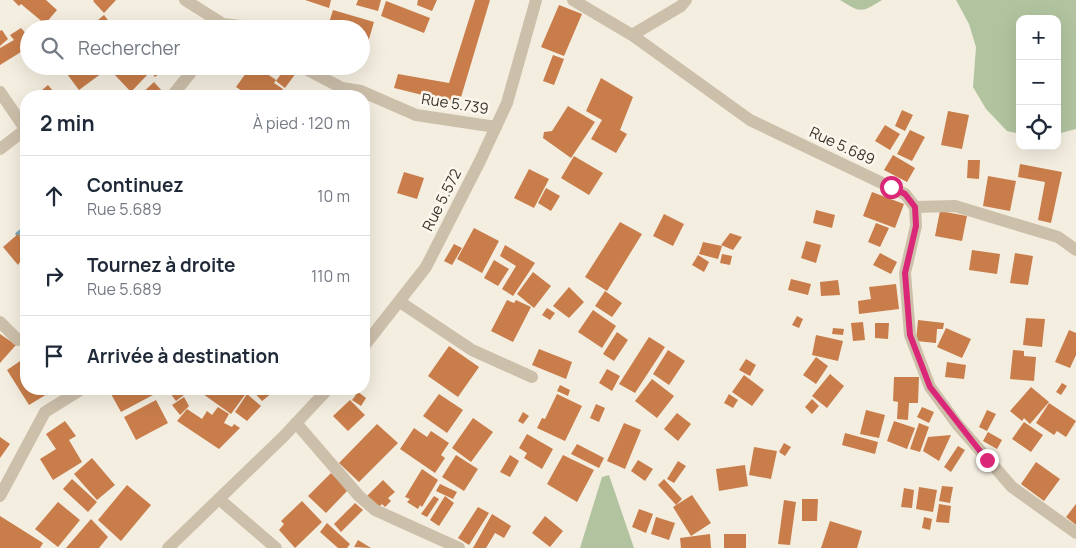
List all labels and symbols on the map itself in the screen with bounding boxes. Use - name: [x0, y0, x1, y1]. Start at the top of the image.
- street label: Rue 5.739: [420, 88, 490, 119]
- street label: Rue 5.689: [806, 121, 878, 170]
- street label: Rue 5.572: [417, 165, 466, 235]
- route start: [880, 176, 903, 199]
- route end: [976, 449, 999, 472]

